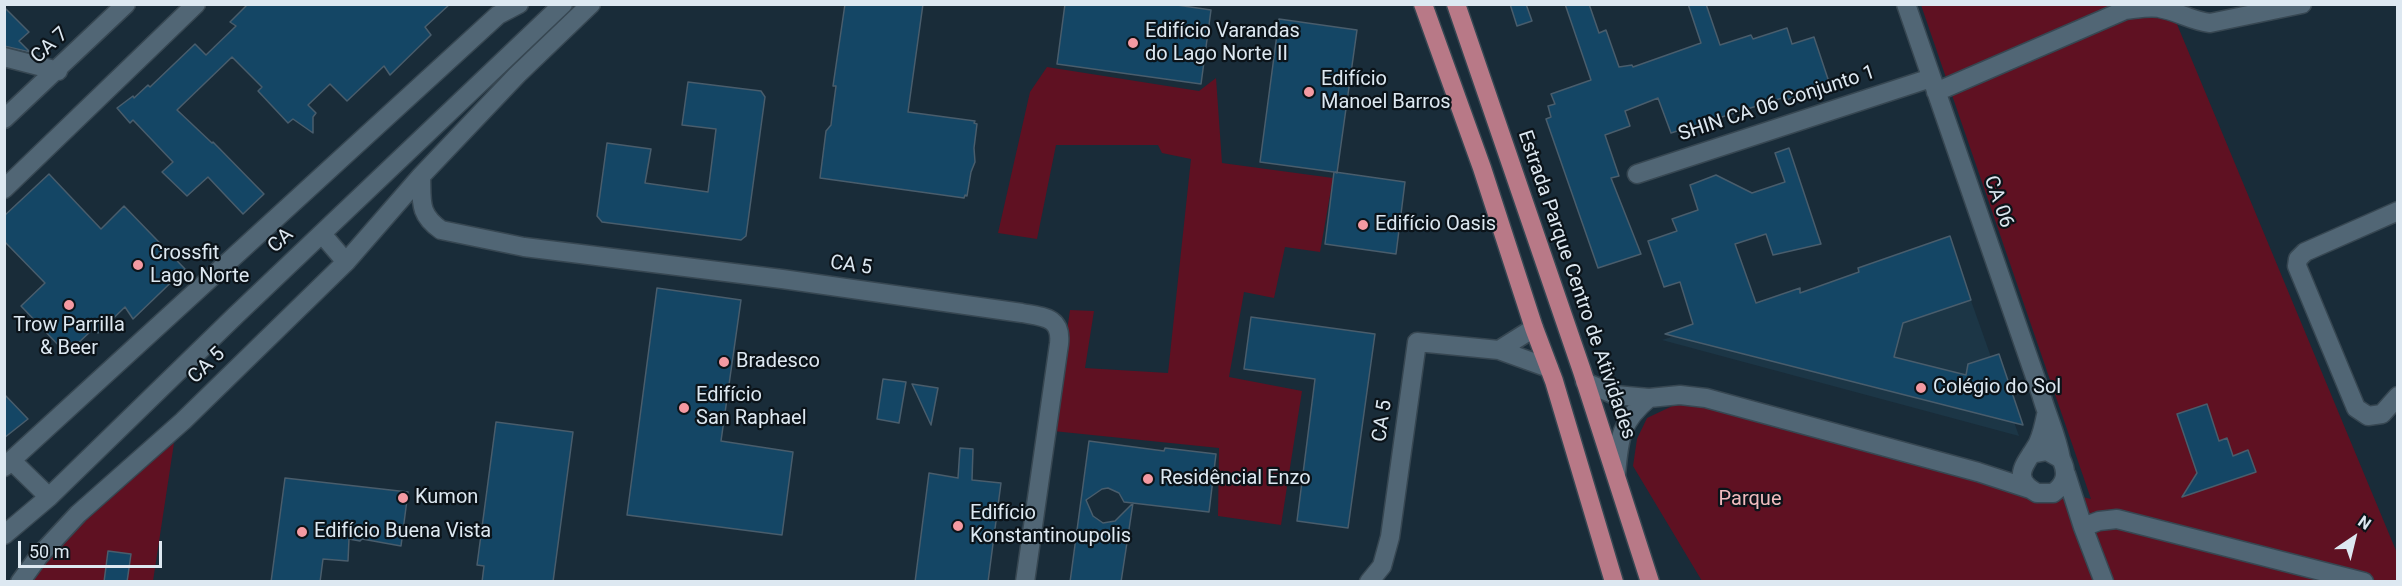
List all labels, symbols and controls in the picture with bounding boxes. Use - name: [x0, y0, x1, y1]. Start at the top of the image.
- place label: Edifício Varandas do Lago Norte II: [1145, 20, 1300, 67]
- street label: CA 7: [26, 23, 74, 69]
- marker: Edifício Varandas do Lago Norte II: [1126, 36, 1140, 50]
- street label: SHIN CA 06 Conjunto 1: [1676, 61, 1878, 147]
- place label: Edifício Manoel Barros: [1321, 68, 1451, 115]
- marker: Edifício Manoel Barros: [1302, 85, 1316, 99]
- street label: Estrada Parque Centro de Atividades: [1512, 128, 1640, 442]
- street label: CA 06: [1978, 173, 2018, 231]
- place label: Edifício Oasis: [1375, 213, 1496, 237]
- marker: Edifício Oasis: [1356, 218, 1370, 232]
- street label: CA: [263, 223, 299, 259]
- place label: Crossfit Lago Norte: [150, 242, 249, 289]
- street label: CA 5: [828, 251, 874, 281]
- marker: Crossfit Lago Norte: [131, 258, 145, 272]
- marker: Trow Parrilla & Beer: [62, 298, 76, 312]
- place label: Trow Parrilla & Beer: [13, 314, 125, 361]
- street label: CA 5: [183, 343, 231, 389]
- place label: Bradesco: [736, 350, 820, 374]
- marker: Bradesco: [717, 355, 731, 369]
- place label: Colégio do Sol: [1933, 376, 2061, 400]
- marker: Colégio do Sol: [1914, 381, 1928, 395]
- place label: Edifício San Raphael: [696, 384, 807, 431]
- street label: CA 5: [1368, 398, 1398, 444]
- marker: Edifício San Raphael: [677, 401, 691, 415]
- place label: Residêncial Enzo: [1160, 467, 1311, 491]
- marker: Residêncial Enzo: [1141, 472, 1155, 486]
- place label: Kumon: [415, 486, 478, 510]
- park label: Parque: [1719, 488, 1781, 512]
- marker: Kumon: [396, 491, 410, 505]
- place label: Edifício Konstantinoupolis: [970, 502, 1131, 549]
- north arrow: [2324, 508, 2384, 568]
- text: N: [2355, 512, 2375, 534]
- marker: Edifício Konstantinoupolis: [951, 519, 965, 533]
- place label: Edifício Buena Vista: [314, 520, 491, 544]
- marker: Edifício Buena Vista: [295, 525, 309, 539]
- scale bar: [21, 529, 165, 567]
- text: 50 m: [29, 541, 69, 562]

